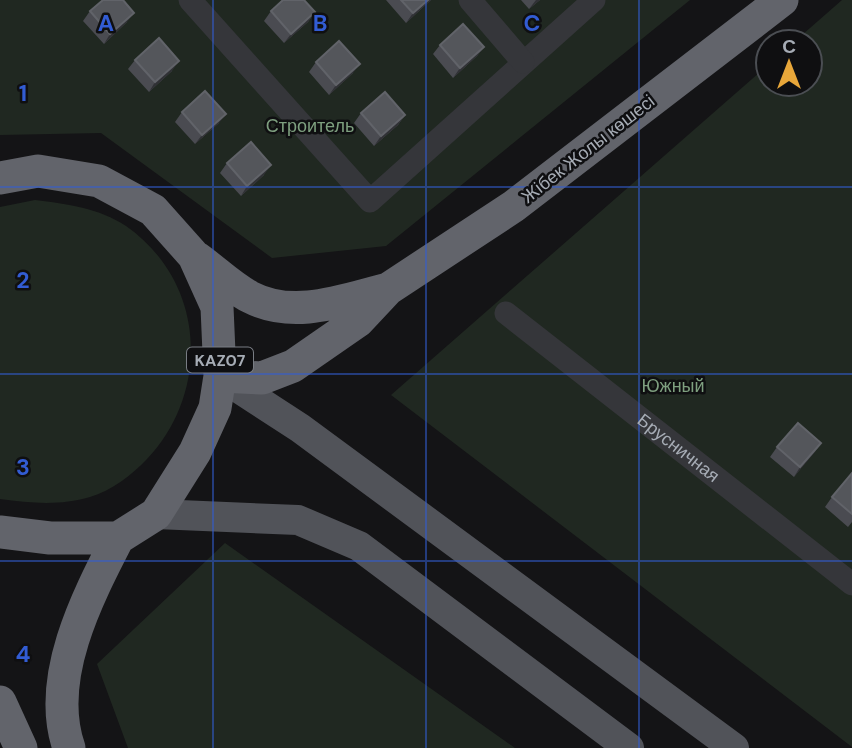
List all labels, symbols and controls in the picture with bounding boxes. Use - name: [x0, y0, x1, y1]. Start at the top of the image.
- text: A: [98, 8, 114, 38]
- text: B: [313, 8, 327, 38]
- text: C: [524, 8, 540, 38]
- north arrow: [754, 28, 824, 98]
- text: С: [782, 34, 796, 59]
- text: 1: [19, 78, 27, 108]
- street label: Жібек Жолы көшесі: [516, 89, 660, 209]
- park label: Строитель: [266, 114, 354, 138]
- text: 2: [16, 265, 30, 295]
- road number: KAZ07: [187, 348, 253, 372]
- park label: Южный: [641, 374, 705, 398]
- street label: Брусничная: [632, 408, 725, 488]
- text: 3: [16, 452, 30, 482]
- text: 4: [16, 639, 31, 669]

